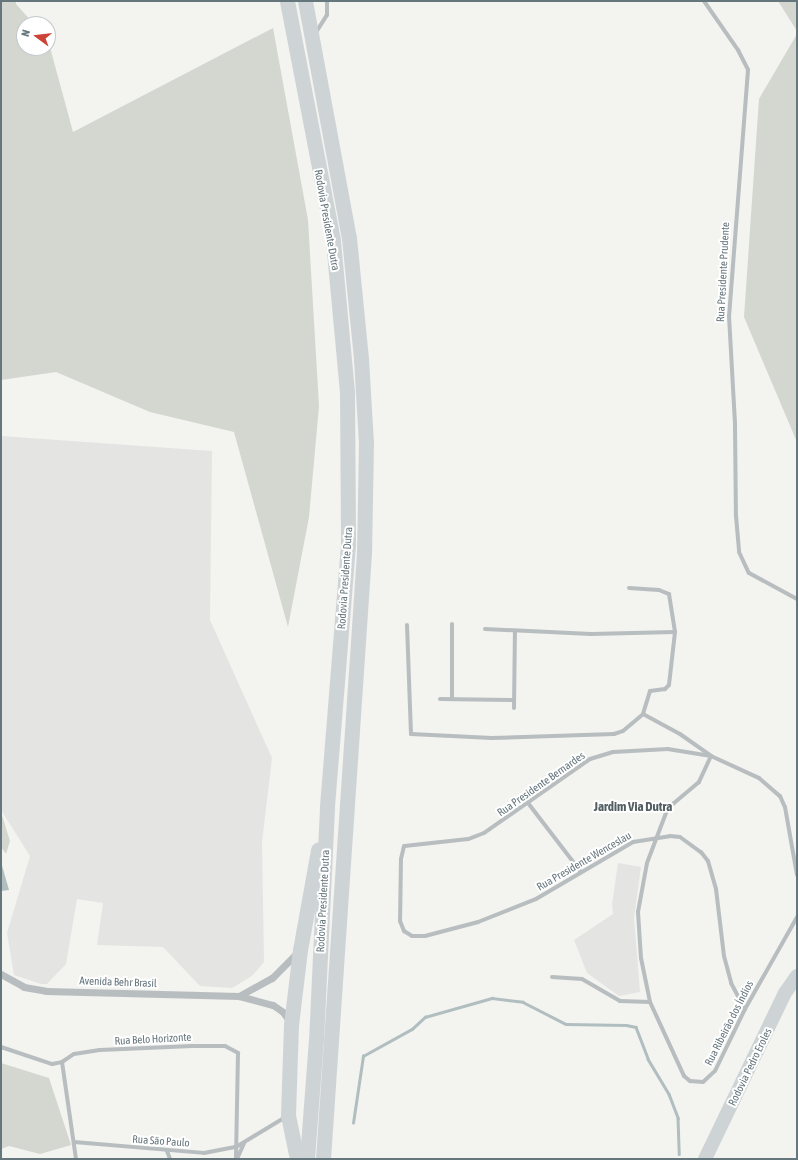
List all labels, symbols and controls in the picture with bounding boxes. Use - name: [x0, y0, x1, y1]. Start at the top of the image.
- north arrow: [16, 16, 56, 56]
- text: N: [19, 28, 32, 38]
- street label: Rodovia Presidente Dutra: [312, 168, 342, 272]
- street label: Rua Presidente Prudente: [714, 222, 732, 322]
- street label: Rodovia Presidente Dutra: [335, 526, 355, 630]
- street label: Rua Presidente Bernardes: [495, 749, 587, 819]
- district label: Jardim Via Dutra: [594, 799, 672, 815]
- street label: Rua Presidente Wenceslau: [534, 829, 634, 893]
- street label: Rodovia Presidente Dutra: [314, 849, 332, 953]
- street label: Avenida Behr Brasil: [79, 974, 157, 990]
- street label: Rua Ribeirão dos Índios: [702, 978, 756, 1068]
- street label: Rodovia Pedro Eroles: [725, 1026, 775, 1108]
- street label: Rua Belo Horizonte: [114, 1030, 192, 1048]
- street label: Rua São Paulo: [132, 1132, 190, 1150]

